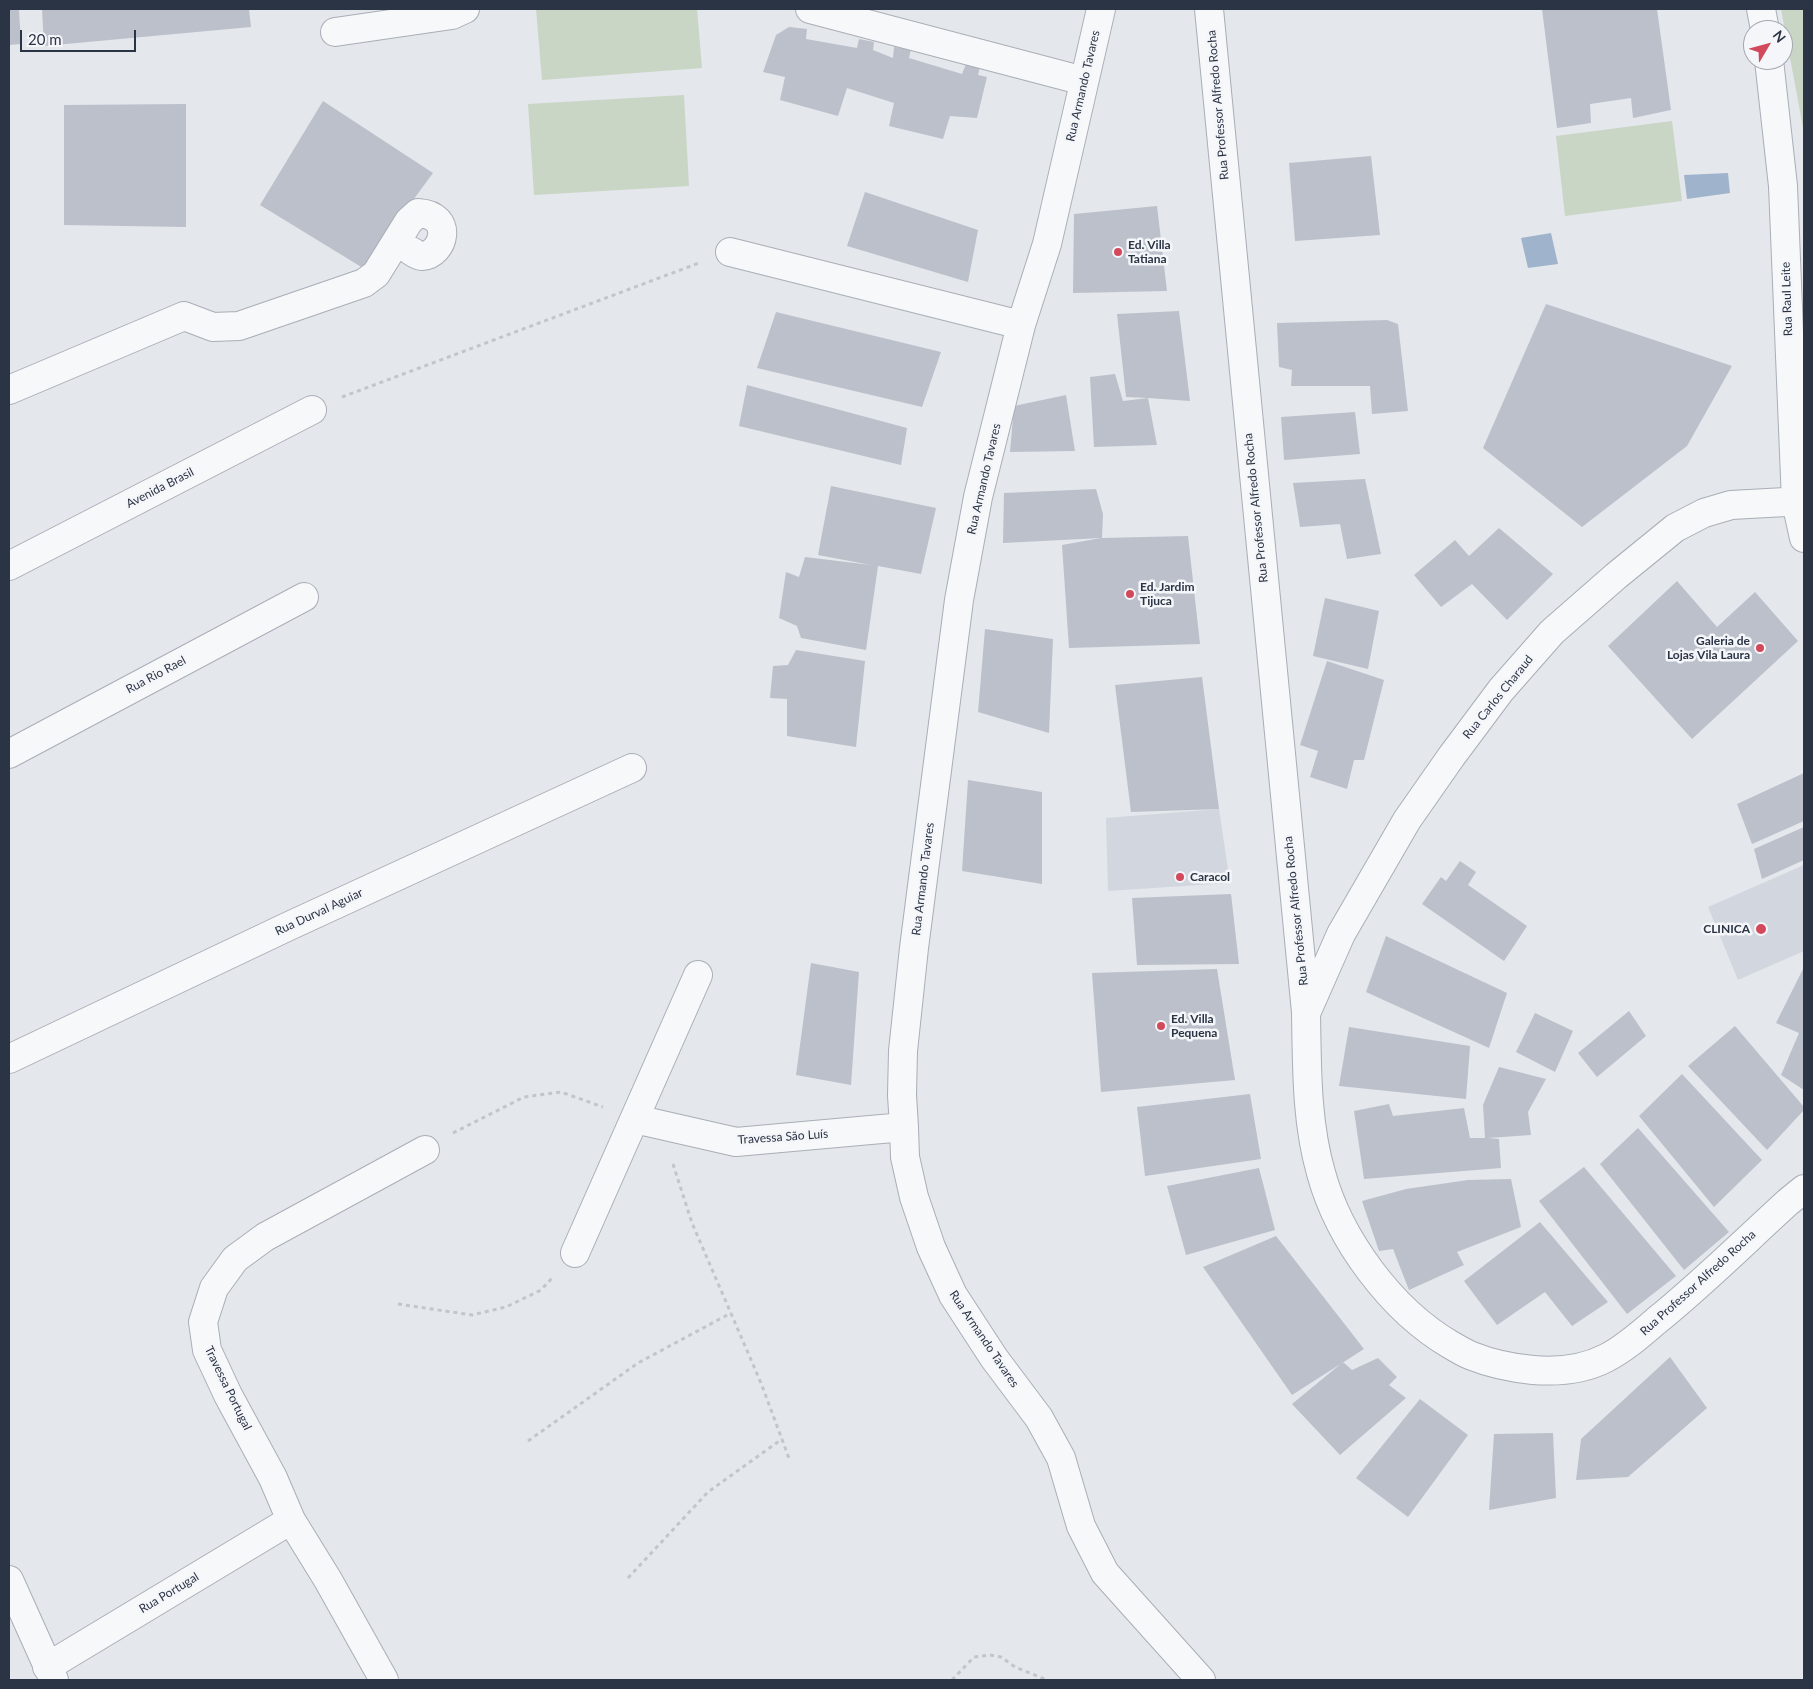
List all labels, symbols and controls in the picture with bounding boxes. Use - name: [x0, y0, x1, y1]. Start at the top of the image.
- scale bar: [22, 20, 139, 52]
- north arrow: [1743, 20, 1793, 70]
- text: N: [1770, 27, 1790, 46]
- street label: Rua Armando Tavares: [1063, 29, 1103, 143]
- street label: Rua Professor Alfredo Rocha: [1204, 29, 1232, 181]
- text: 20 m: [28, 30, 62, 48]
- place label: Ed. Villa Tatiana: [1128, 238, 1171, 266]
- marker: Ed. Villa Tatiana: [1112, 246, 1124, 258]
- street label: Rua Raul Leite: [1779, 262, 1795, 336]
- street label: Rua Armando Tavares: [964, 422, 1004, 536]
- street label: Rua Professor Alfredo Rocha: [1241, 432, 1271, 584]
- street label: Avenida Brasil: [124, 465, 196, 511]
- place label: Ed. Jardim Tijuca: [1140, 580, 1195, 608]
- marker: Ed. Jardim Tijuca: [1124, 588, 1136, 600]
- place label: Galeria de Lojas Vila Laura: [1667, 634, 1750, 662]
- marker: Galeria de Lojas Vila Laura: [1754, 642, 1766, 654]
- street label: Rua Carlos Charaud: [1460, 652, 1536, 742]
- street label: Rua Rio Rael: [124, 653, 188, 697]
- street label: Rua Armando Tavares: [909, 822, 937, 936]
- street label: Rua Professor Alfredo Rocha: [1281, 835, 1311, 987]
- place label: Caracol: [1190, 870, 1230, 884]
- marker: Caracol: [1174, 871, 1186, 883]
- street label: Rua Durval Aguiar: [273, 885, 365, 939]
- place label: CLINICA: [1703, 922, 1750, 936]
- marker: CLINICA: [1754, 922, 1768, 936]
- place label: Ed. Villa Pequena: [1171, 1012, 1217, 1040]
- marker: Ed. Villa Pequena: [1155, 1020, 1167, 1032]
- street label: Travessa São Luís: [737, 1127, 829, 1147]
- street label: Rua Professor Alfredo Rocha: [1637, 1227, 1759, 1339]
- street label: Rua Armando Tavares: [946, 1288, 1022, 1390]
- street label: Travessa Portugal: [201, 1344, 255, 1432]
- street label: Rua Portugal: [137, 1570, 201, 1616]

